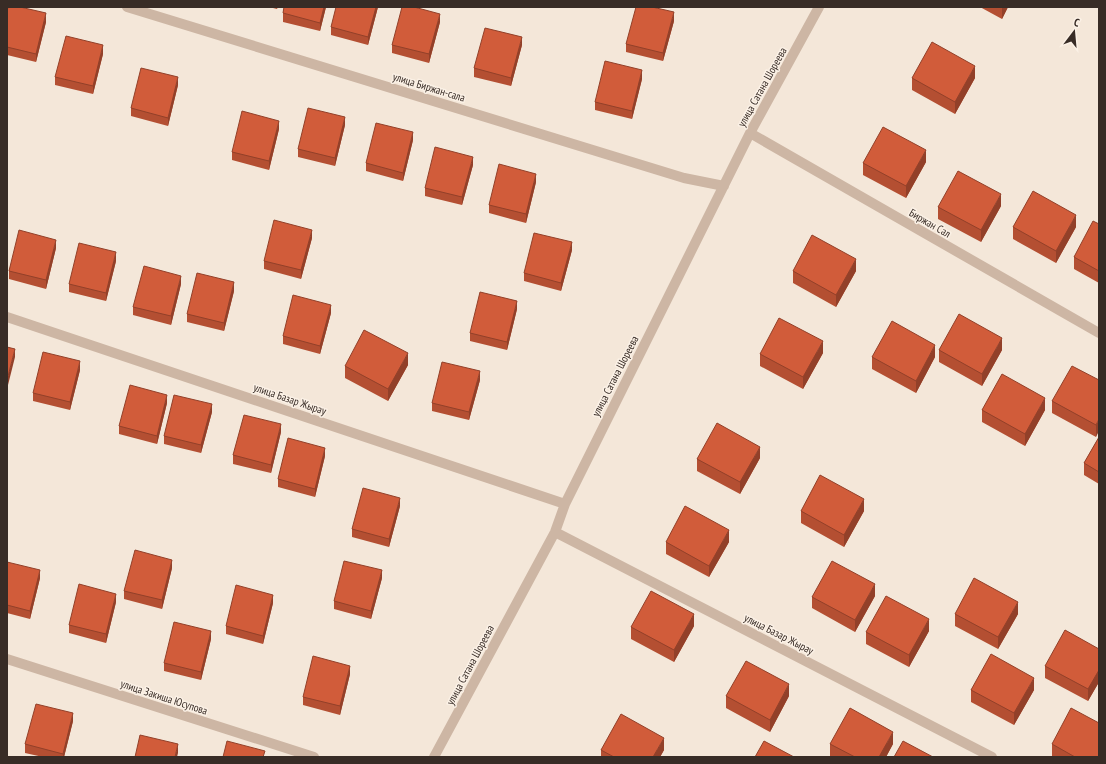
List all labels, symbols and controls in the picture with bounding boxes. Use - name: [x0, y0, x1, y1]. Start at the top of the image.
- north arrow: [1054, 12, 1094, 52]
- text: С: [1072, 15, 1081, 30]
- street label: улица Сатана Шореева: [734, 45, 790, 129]
- street label: улица Биржан-сала: [391, 69, 467, 105]
- street label: Биржан Сал: [907, 205, 953, 241]
- street label: улица Сатана Шореева: [589, 333, 641, 419]
- street label: улица Базар Жырау: [252, 380, 329, 418]
- street label: улица Базар Жырау: [742, 611, 817, 658]
- street label: улица Сатана Шореева: [443, 622, 497, 708]
- street label: улица Закиша Юсупова: [119, 676, 209, 718]

